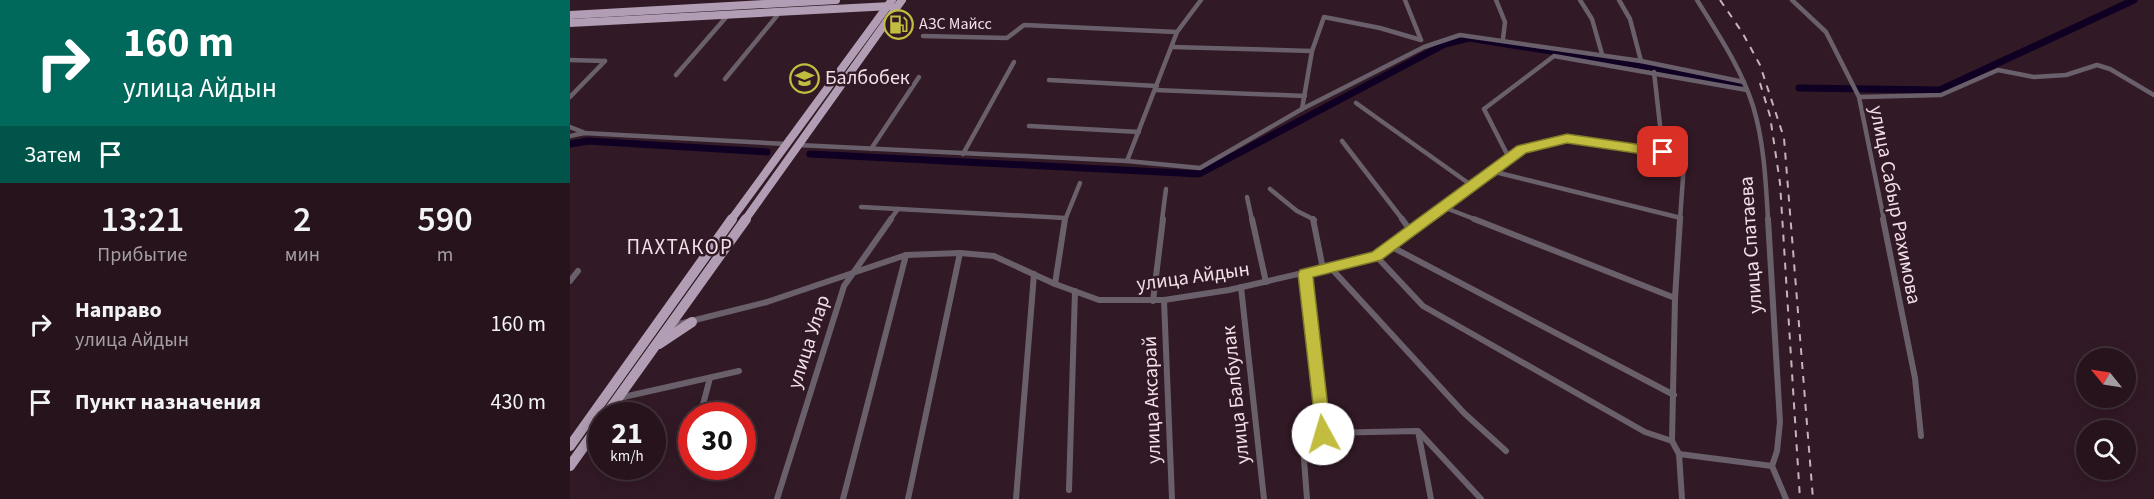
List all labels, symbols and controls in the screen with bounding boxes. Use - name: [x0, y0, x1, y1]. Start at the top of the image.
- fuel station icon: АЗС Майсс: [882, 8, 914, 40]
- text: 160 m: [123, 13, 234, 73]
- place label: АЗС Майсс: [919, 13, 992, 35]
- icon: right: [24, 24, 102, 102]
- school or university icon: Балбобек: [788, 62, 820, 94]
- place label: Балбобек: [825, 64, 910, 92]
- text: улица Айдын: [123, 69, 277, 108]
- street label: улица Сабыр Рахимова: [1862, 103, 1928, 307]
- pin: [1637, 126, 1688, 177]
- icon: arrive: [1646, 135, 1679, 168]
- icon: arrive: [94, 138, 127, 171]
- text: Затем: [24, 139, 82, 171]
- street label: улица Спатаева: [1732, 175, 1770, 315]
- text: 13:21: [100, 194, 184, 245]
- text: 2: [293, 194, 312, 245]
- text: 590: [417, 194, 473, 245]
- district label: ПАХТАКОР: [626, 232, 734, 262]
- text: Прибытие: [97, 241, 187, 269]
- text: мин: [285, 241, 320, 269]
- text: m: [437, 241, 453, 269]
- street label: улица Айдын: [1135, 255, 1251, 299]
- street label: улица Улар: [781, 292, 837, 392]
- text: Направо: [75, 294, 162, 326]
- icon: right: [24, 308, 57, 341]
- text: 160 m: [491, 308, 546, 340]
- street label: улица Балбулак: [1215, 324, 1257, 466]
- text: улица Айдын: [75, 326, 189, 354]
- street label: улица Аксарай: [1136, 336, 1168, 464]
- north arrow: [2076, 348, 2136, 408]
- map controls: [2076, 348, 2136, 480]
- icon: arrive: [24, 386, 57, 419]
- text: Пункт назначения: [75, 386, 261, 418]
- text: 430 m: [491, 386, 546, 418]
- speed limit sign: 30: [678, 402, 756, 480]
- position arrow: [1291, 402, 1355, 466]
- text: 21: [611, 412, 643, 455]
- button: search: [2076, 420, 2136, 480]
- text: km/h: [610, 446, 644, 467]

